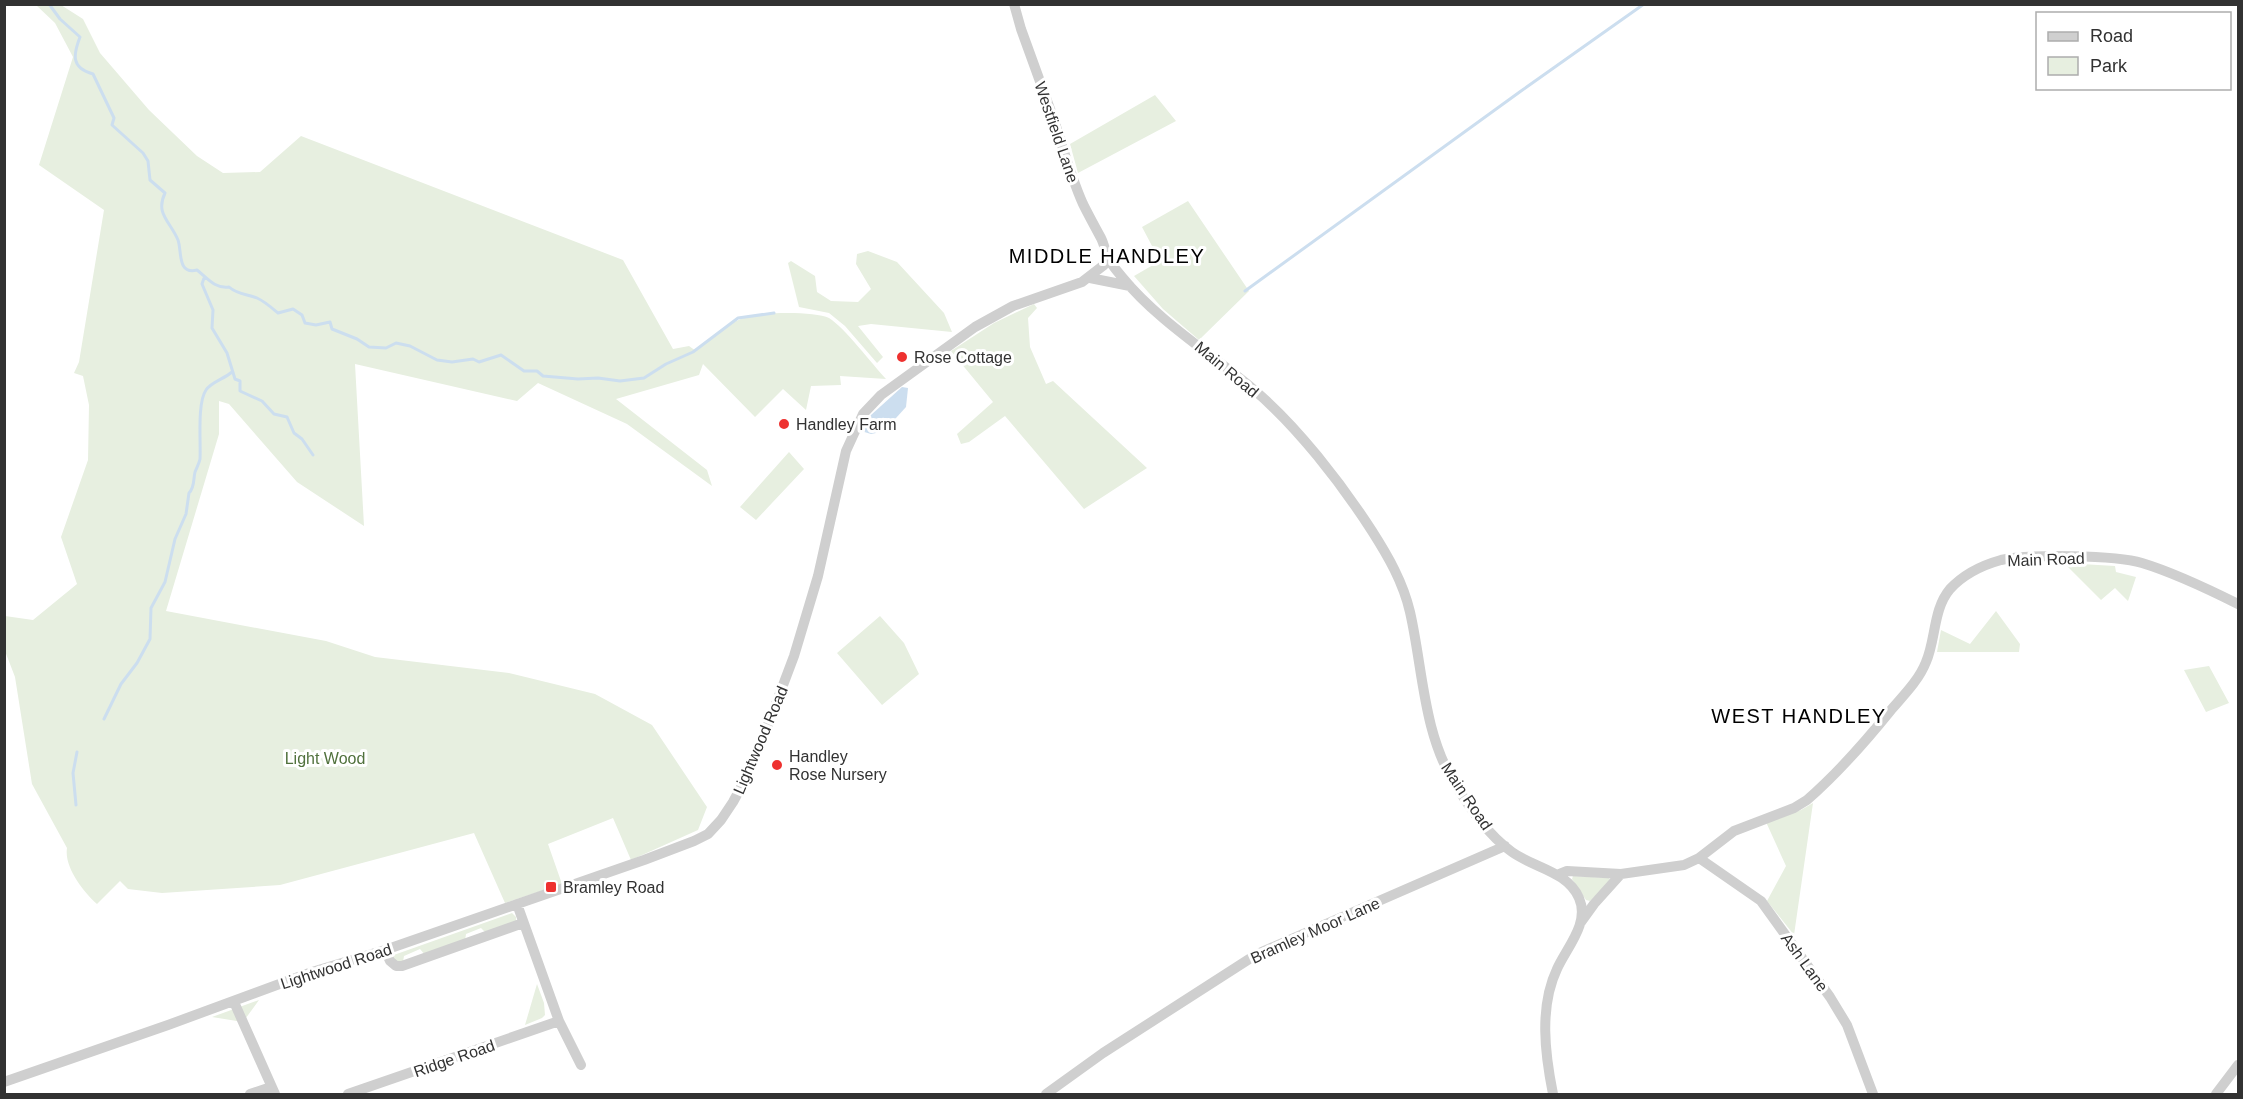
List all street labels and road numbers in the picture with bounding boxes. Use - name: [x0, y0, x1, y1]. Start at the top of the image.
- street label: Westfield Lane: [1031, 79, 1082, 185]
- street label: Main Road: [1192, 338, 1262, 401]
- street label: Main Road: [2007, 550, 2085, 569]
- street label: Lightwood Road: [730, 684, 791, 797]
- street label: Main Road: [1438, 759, 1495, 833]
- street label: Bramley Moor Lane: [1248, 894, 1383, 967]
- street label: Ash Lane: [1778, 930, 1831, 995]
- street label: Lightwood Road: [279, 941, 394, 992]
- street label: Ridge Road: [411, 1037, 497, 1080]

